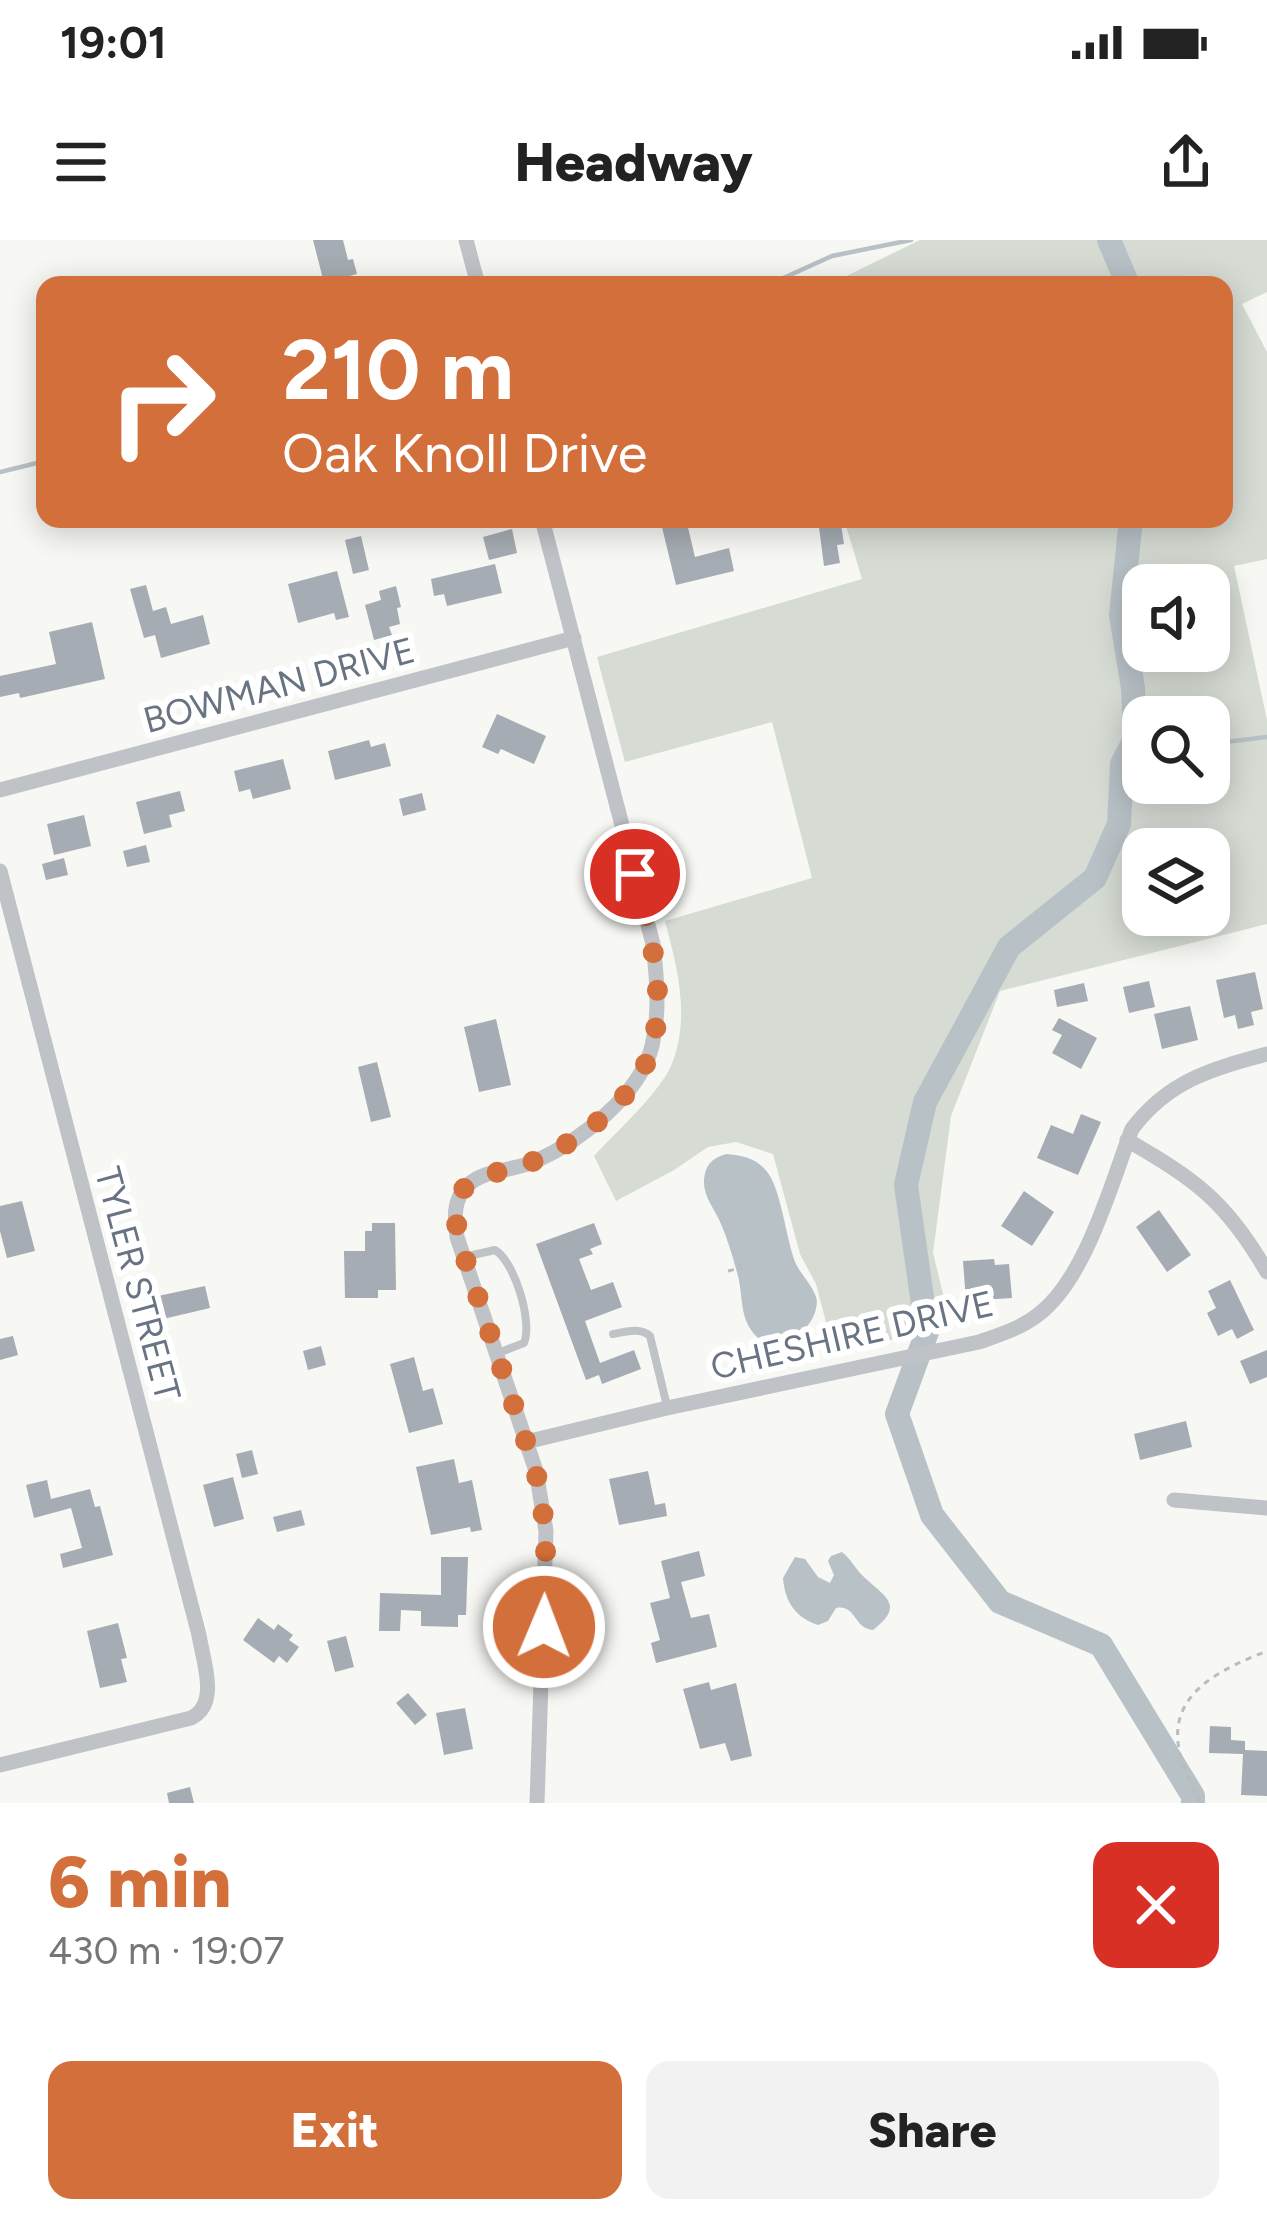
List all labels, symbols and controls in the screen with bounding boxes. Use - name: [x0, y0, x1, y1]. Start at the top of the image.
- text: 19:01: [60, 15, 167, 69]
- icon: menu: [48, 129, 114, 195]
- icon: share: [1153, 129, 1219, 195]
- text: Headway: [514, 130, 753, 195]
- text: 210 m: [282, 319, 514, 420]
- icon: right: [84, 324, 240, 480]
- text: Oak Knoll Drive: [282, 421, 647, 486]
- map controls: [1122, 564, 1230, 936]
- button: sound: [1122, 564, 1230, 672]
- street label: BOWMAN DRIVE: [139, 628, 419, 742]
- button: search: [1122, 696, 1230, 804]
- pin: [584, 823, 686, 925]
- button: layers: [1122, 828, 1230, 936]
- icon: arrive: [602, 841, 668, 907]
- street label: TYLER STREET: [86, 1162, 190, 1406]
- street label: CHESHIRE DRIVE: [706, 1282, 998, 1388]
- position arrow: [481, 1564, 607, 1690]
- text: 6 min: [48, 1839, 232, 1925]
- button: close: [1093, 1842, 1219, 1968]
- text: 430 m · 19:07: [48, 1927, 284, 1974]
- button: Exit: [48, 2061, 622, 2199]
- button: Share: [646, 2061, 1219, 2199]

